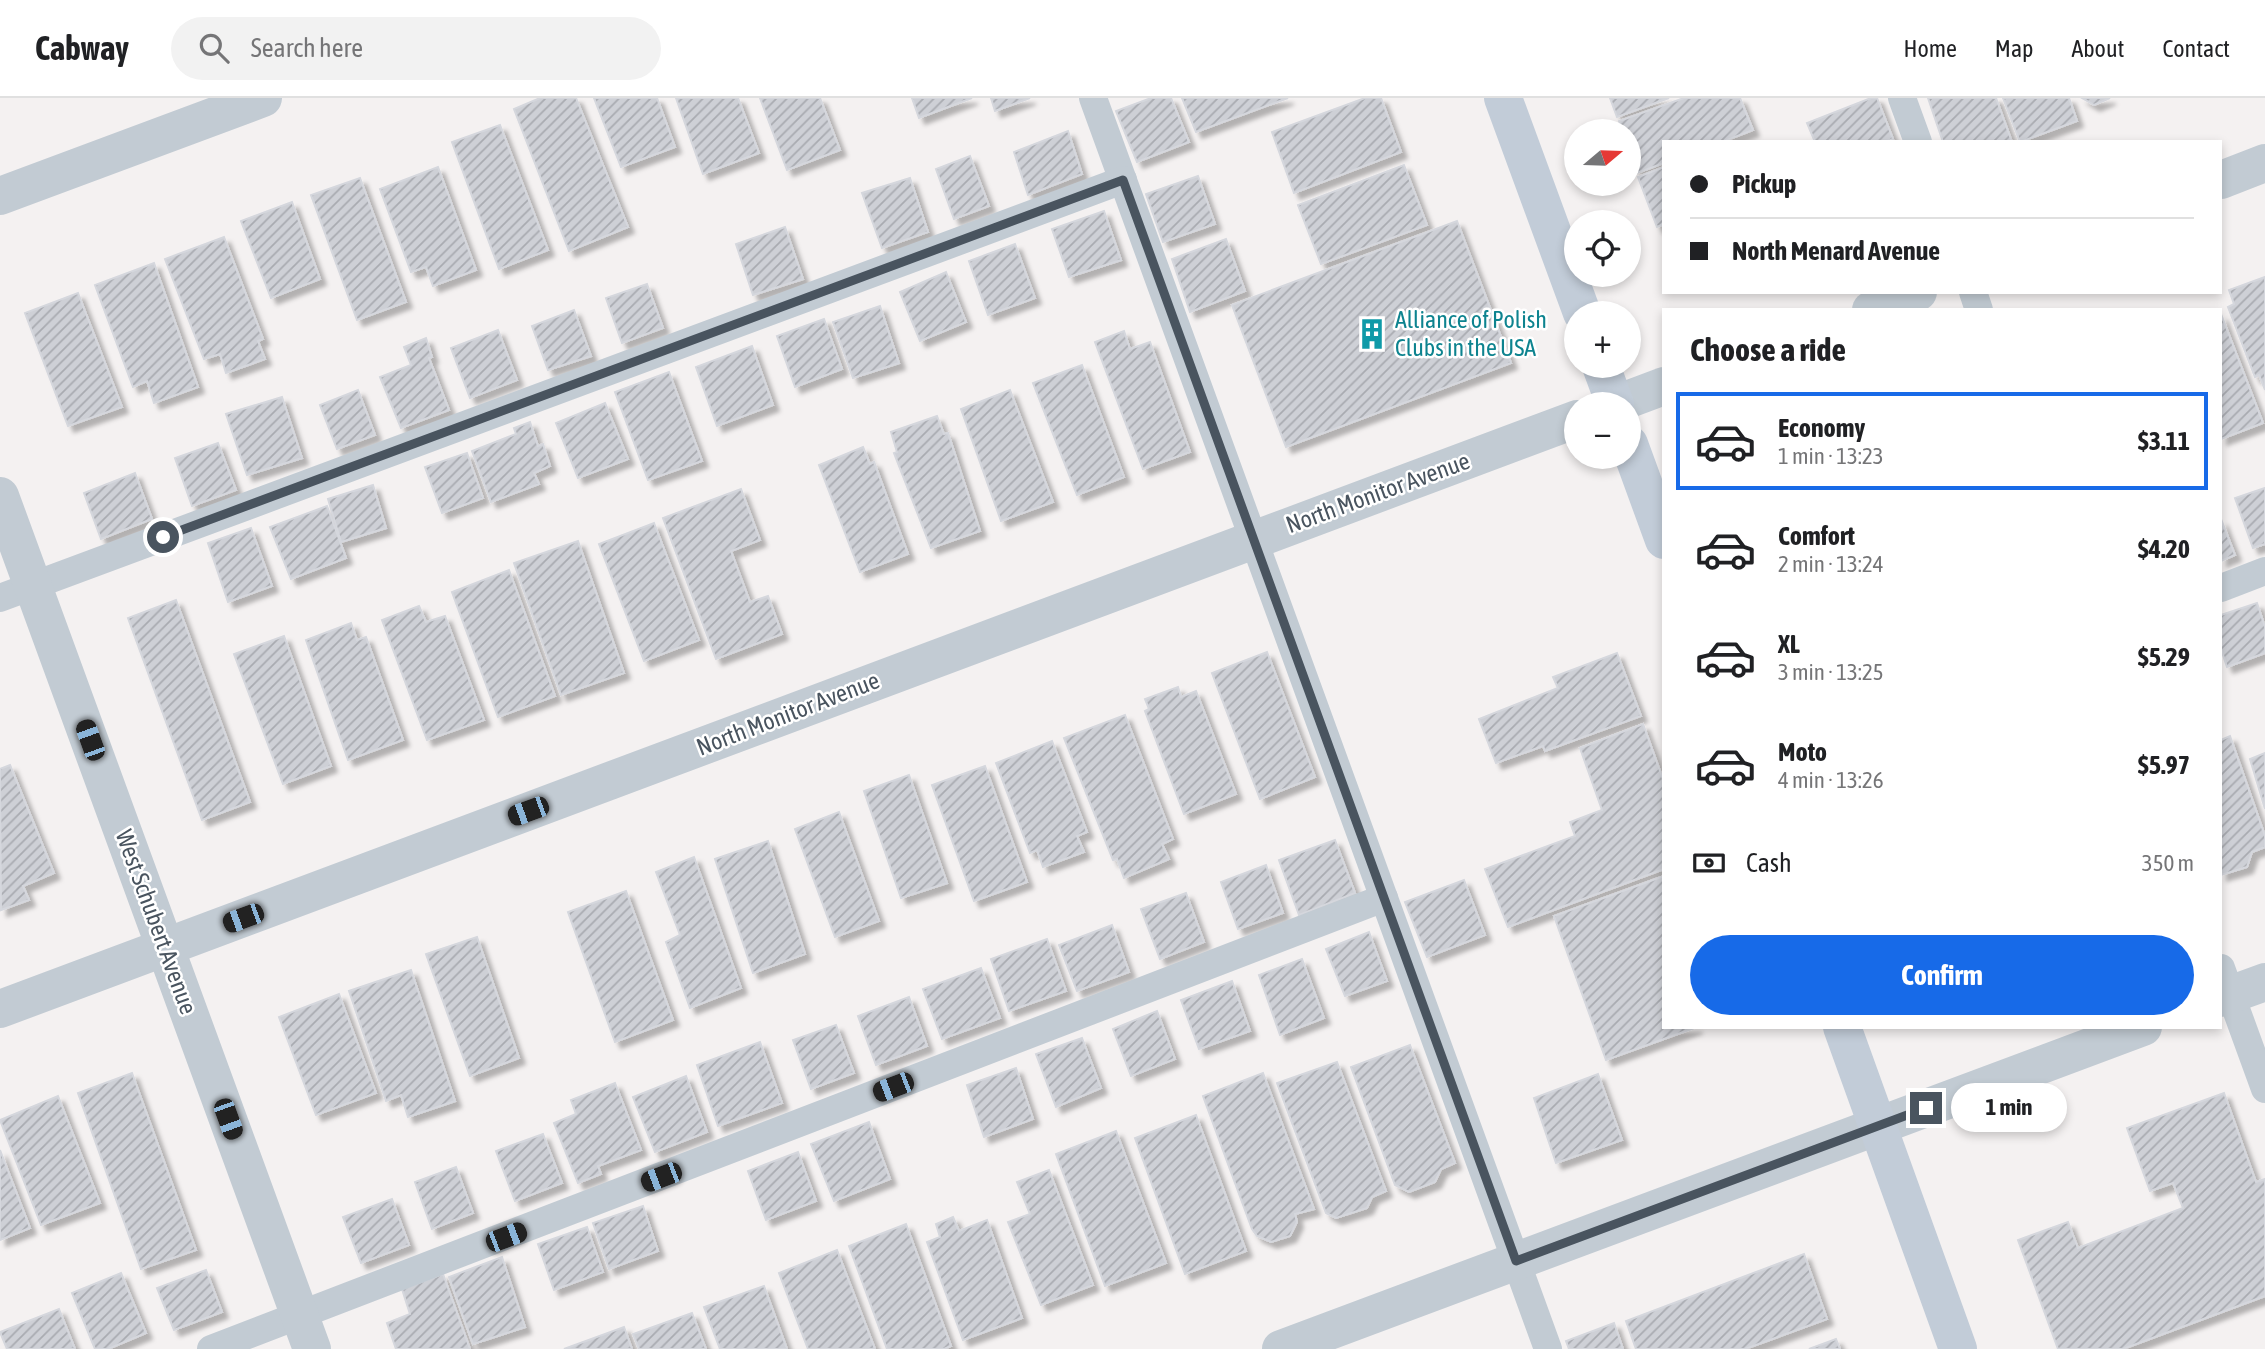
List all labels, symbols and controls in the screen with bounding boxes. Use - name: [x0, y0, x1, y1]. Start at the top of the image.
- search box: [171, 17, 661, 80]
- text: Cabway: [35, 29, 129, 67]
- icon: search: [195, 29, 233, 67]
- text: Search here: [251, 33, 363, 63]
- text: Home: [1903, 35, 1957, 62]
- text: Map: [1995, 35, 2033, 62]
- text: About: [2071, 35, 2124, 62]
- text: Contact: [2162, 35, 2230, 62]
- north arrow: [1564, 119, 1642, 196]
- map controls: [1564, 119, 1641, 469]
- text: Pickup: [1732, 169, 1796, 199]
- button: locate: [1564, 210, 1641, 287]
- text: North Menard Avenue: [1732, 236, 1940, 266]
- button: +: [1564, 301, 1641, 378]
- place label: Alliance of Polish Clubs in the USA: [1395, 306, 1547, 361]
- building icon: Alliance of Polish Clubs in the USA: [1355, 317, 1389, 351]
- text: Choose a ride: [1690, 331, 1846, 368]
- button: −: [1564, 392, 1641, 469]
- icon: car: [1694, 410, 1757, 473]
- text: Economy: [1778, 413, 1865, 443]
- text: $3.11: [2138, 426, 2190, 456]
- text: 1 min · 13:23: [1778, 443, 1884, 469]
- street label: North Monitor Avenue: [1282, 447, 1473, 538]
- icon: car: [1694, 518, 1757, 581]
- route start: [147, 521, 179, 553]
- text: Comfort: [1778, 521, 1855, 551]
- text: $4.20: [2138, 534, 2190, 564]
- text: 2 min · 13:24: [1778, 551, 1884, 577]
- icon: car: [1694, 626, 1757, 689]
- text: XL: [1778, 629, 1800, 659]
- text: $5.29: [2138, 642, 2190, 672]
- text: 3 min · 13:25: [1778, 659, 1884, 685]
- street label: North Monitor Avenue: [693, 666, 883, 761]
- car: [73, 717, 108, 763]
- icon: car: [1694, 734, 1757, 797]
- text: Moto: [1778, 737, 1827, 767]
- text: $5.97: [2138, 750, 2190, 780]
- text: 4 min · 13:26: [1778, 767, 1884, 793]
- car: [505, 794, 552, 828]
- street label: West Schubert Avenue: [111, 826, 202, 1018]
- icon: cash: [1690, 844, 1728, 882]
- text: Cash: [1746, 848, 1792, 878]
- text: 350 m: [2142, 850, 2194, 876]
- car: [220, 901, 267, 935]
- button: Confirm: [1690, 935, 2194, 1015]
- car: [870, 1070, 917, 1104]
- callout: 1 min: [1951, 1084, 2066, 1132]
- route end: [1910, 1092, 1942, 1124]
- text: 1 min: [1986, 1094, 2032, 1120]
- car: [211, 1096, 246, 1142]
- car: [638, 1160, 685, 1194]
- car: [483, 1220, 530, 1254]

